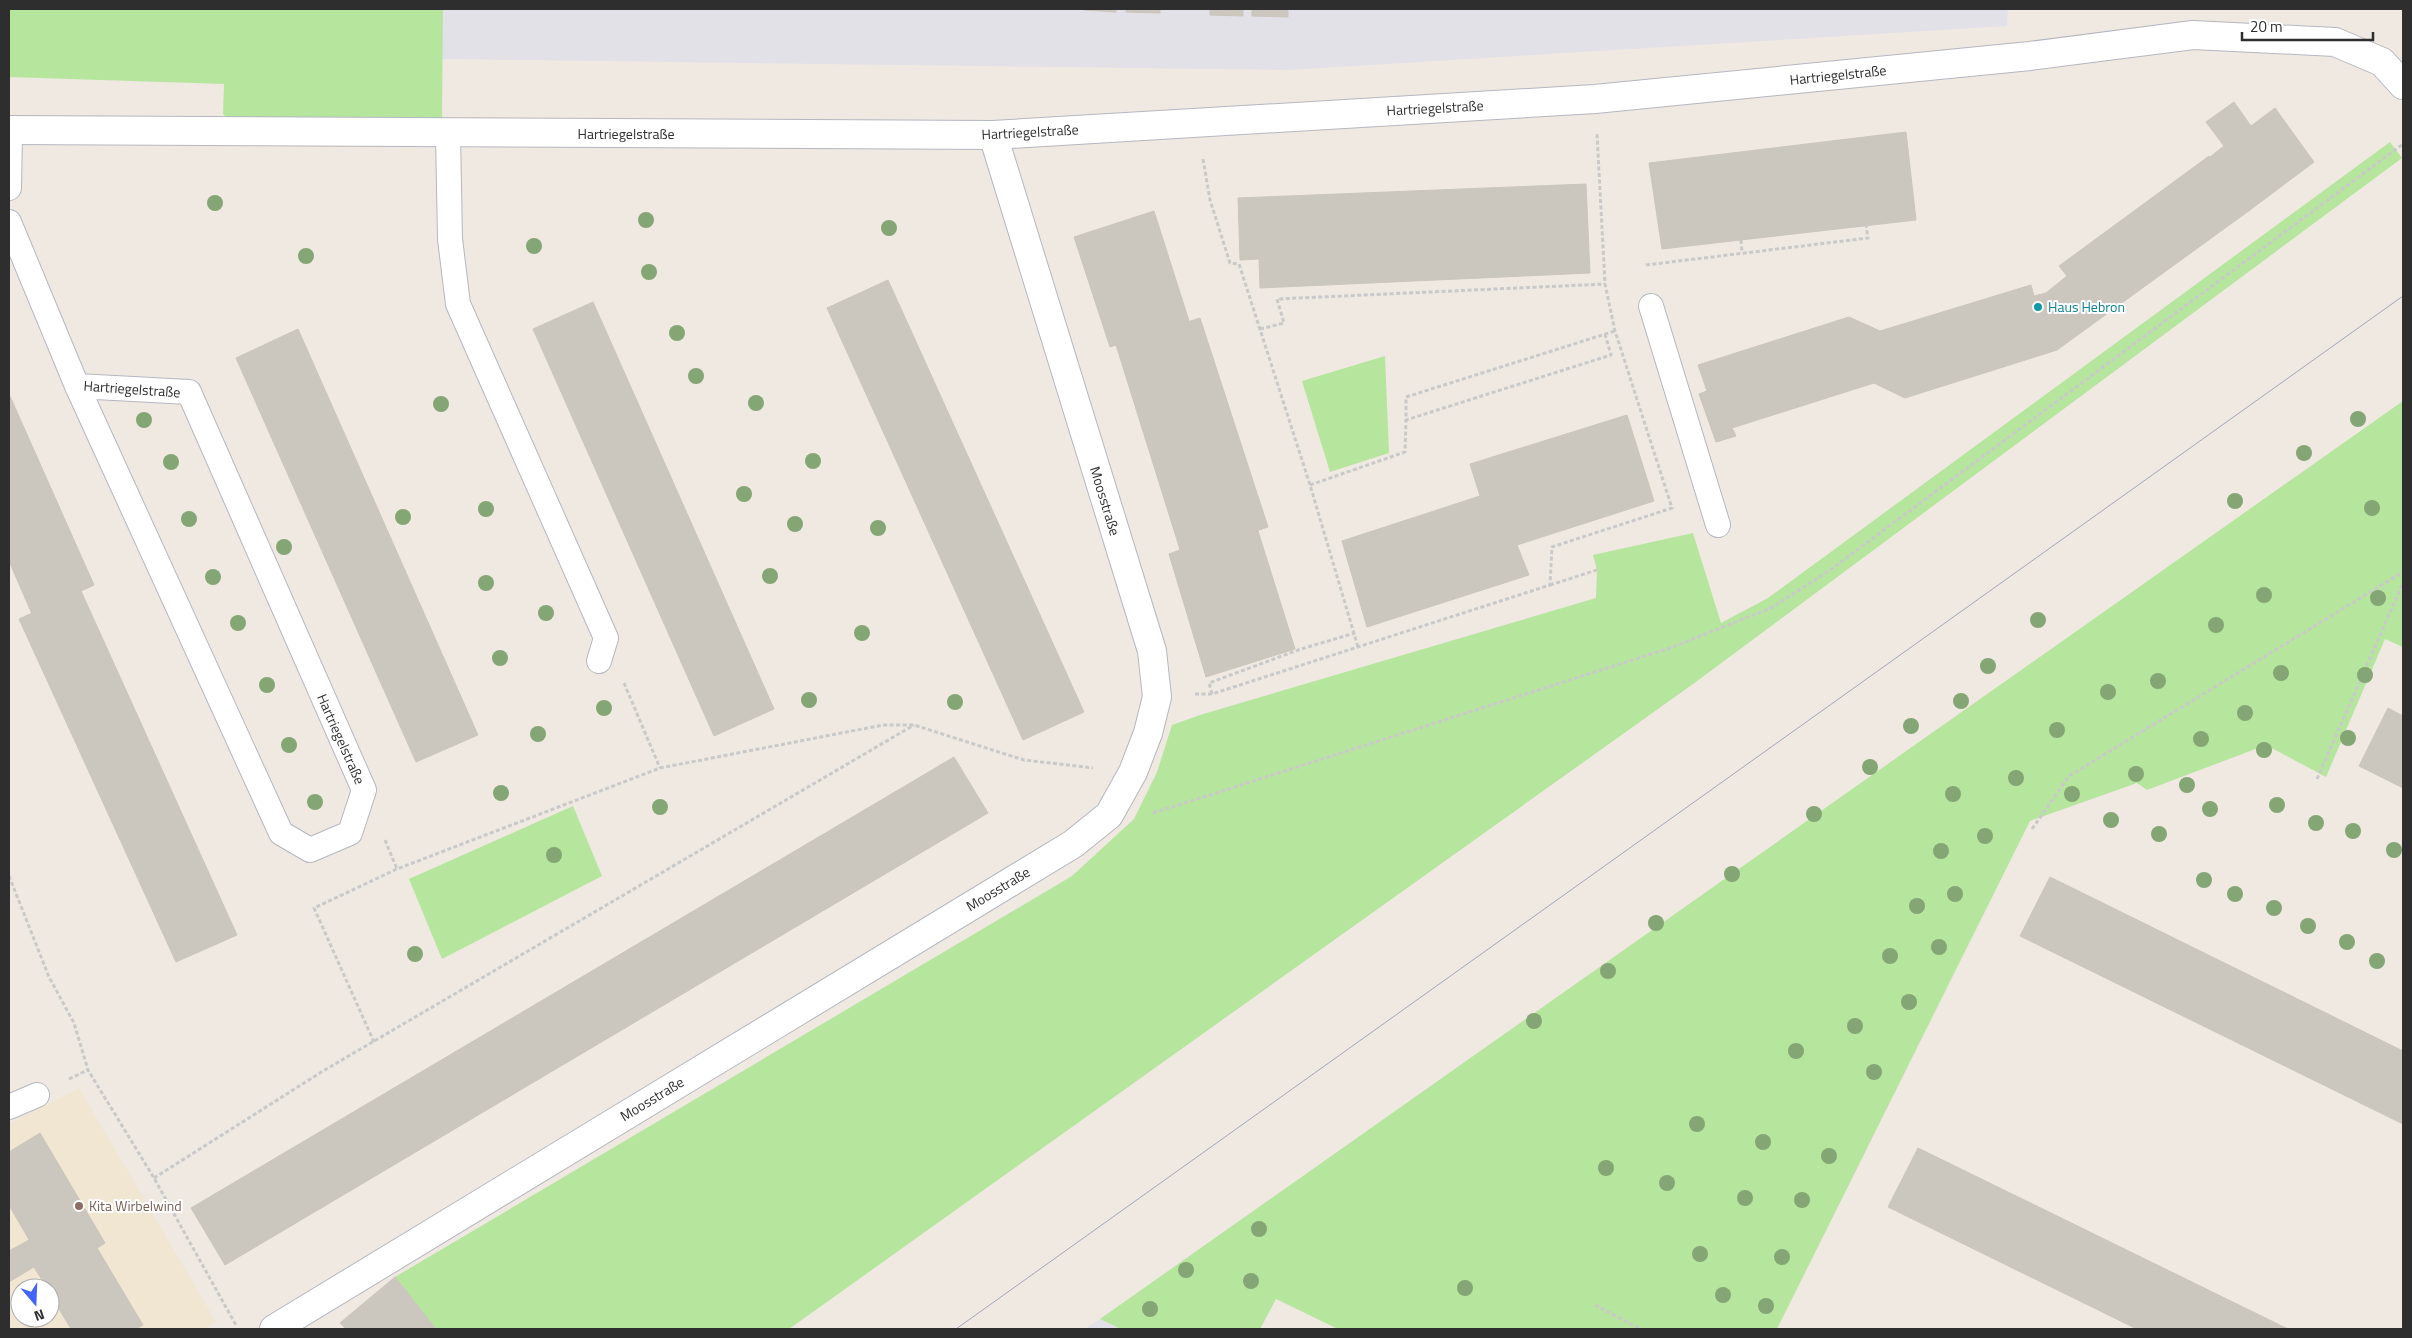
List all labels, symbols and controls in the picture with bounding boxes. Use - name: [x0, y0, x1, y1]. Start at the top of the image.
- scale bar: [2242, 10, 2373, 42]
- text: 20 m: [2250, 15, 2283, 38]
- street label: Hartriegelstraße: [1789, 59, 1887, 90]
- street label: Hartriegelstraße: [1386, 94, 1484, 121]
- street label: Hartriegelstraße: [981, 118, 1079, 145]
- street label: Hartriegelstraße: [577, 123, 675, 144]
- place label: Haus Hebron: [2048, 296, 2125, 317]
- marker: Haus Hebron: [2032, 301, 2044, 313]
- street label: Hartriegelstraße: [83, 375, 181, 402]
- street label: Moosstraße: [1085, 464, 1126, 538]
- street label: Hartriegelstraße: [312, 690, 371, 787]
- street label: Moosstraße: [962, 861, 1034, 916]
- street label: Moosstraße: [616, 1071, 688, 1126]
- place label: Kita Wirbelwind: [89, 1195, 182, 1216]
- marker: Kita Wirbelwind: [73, 1200, 85, 1212]
- north arrow: [10, 1278, 60, 1328]
- text: N: [31, 1304, 47, 1327]

